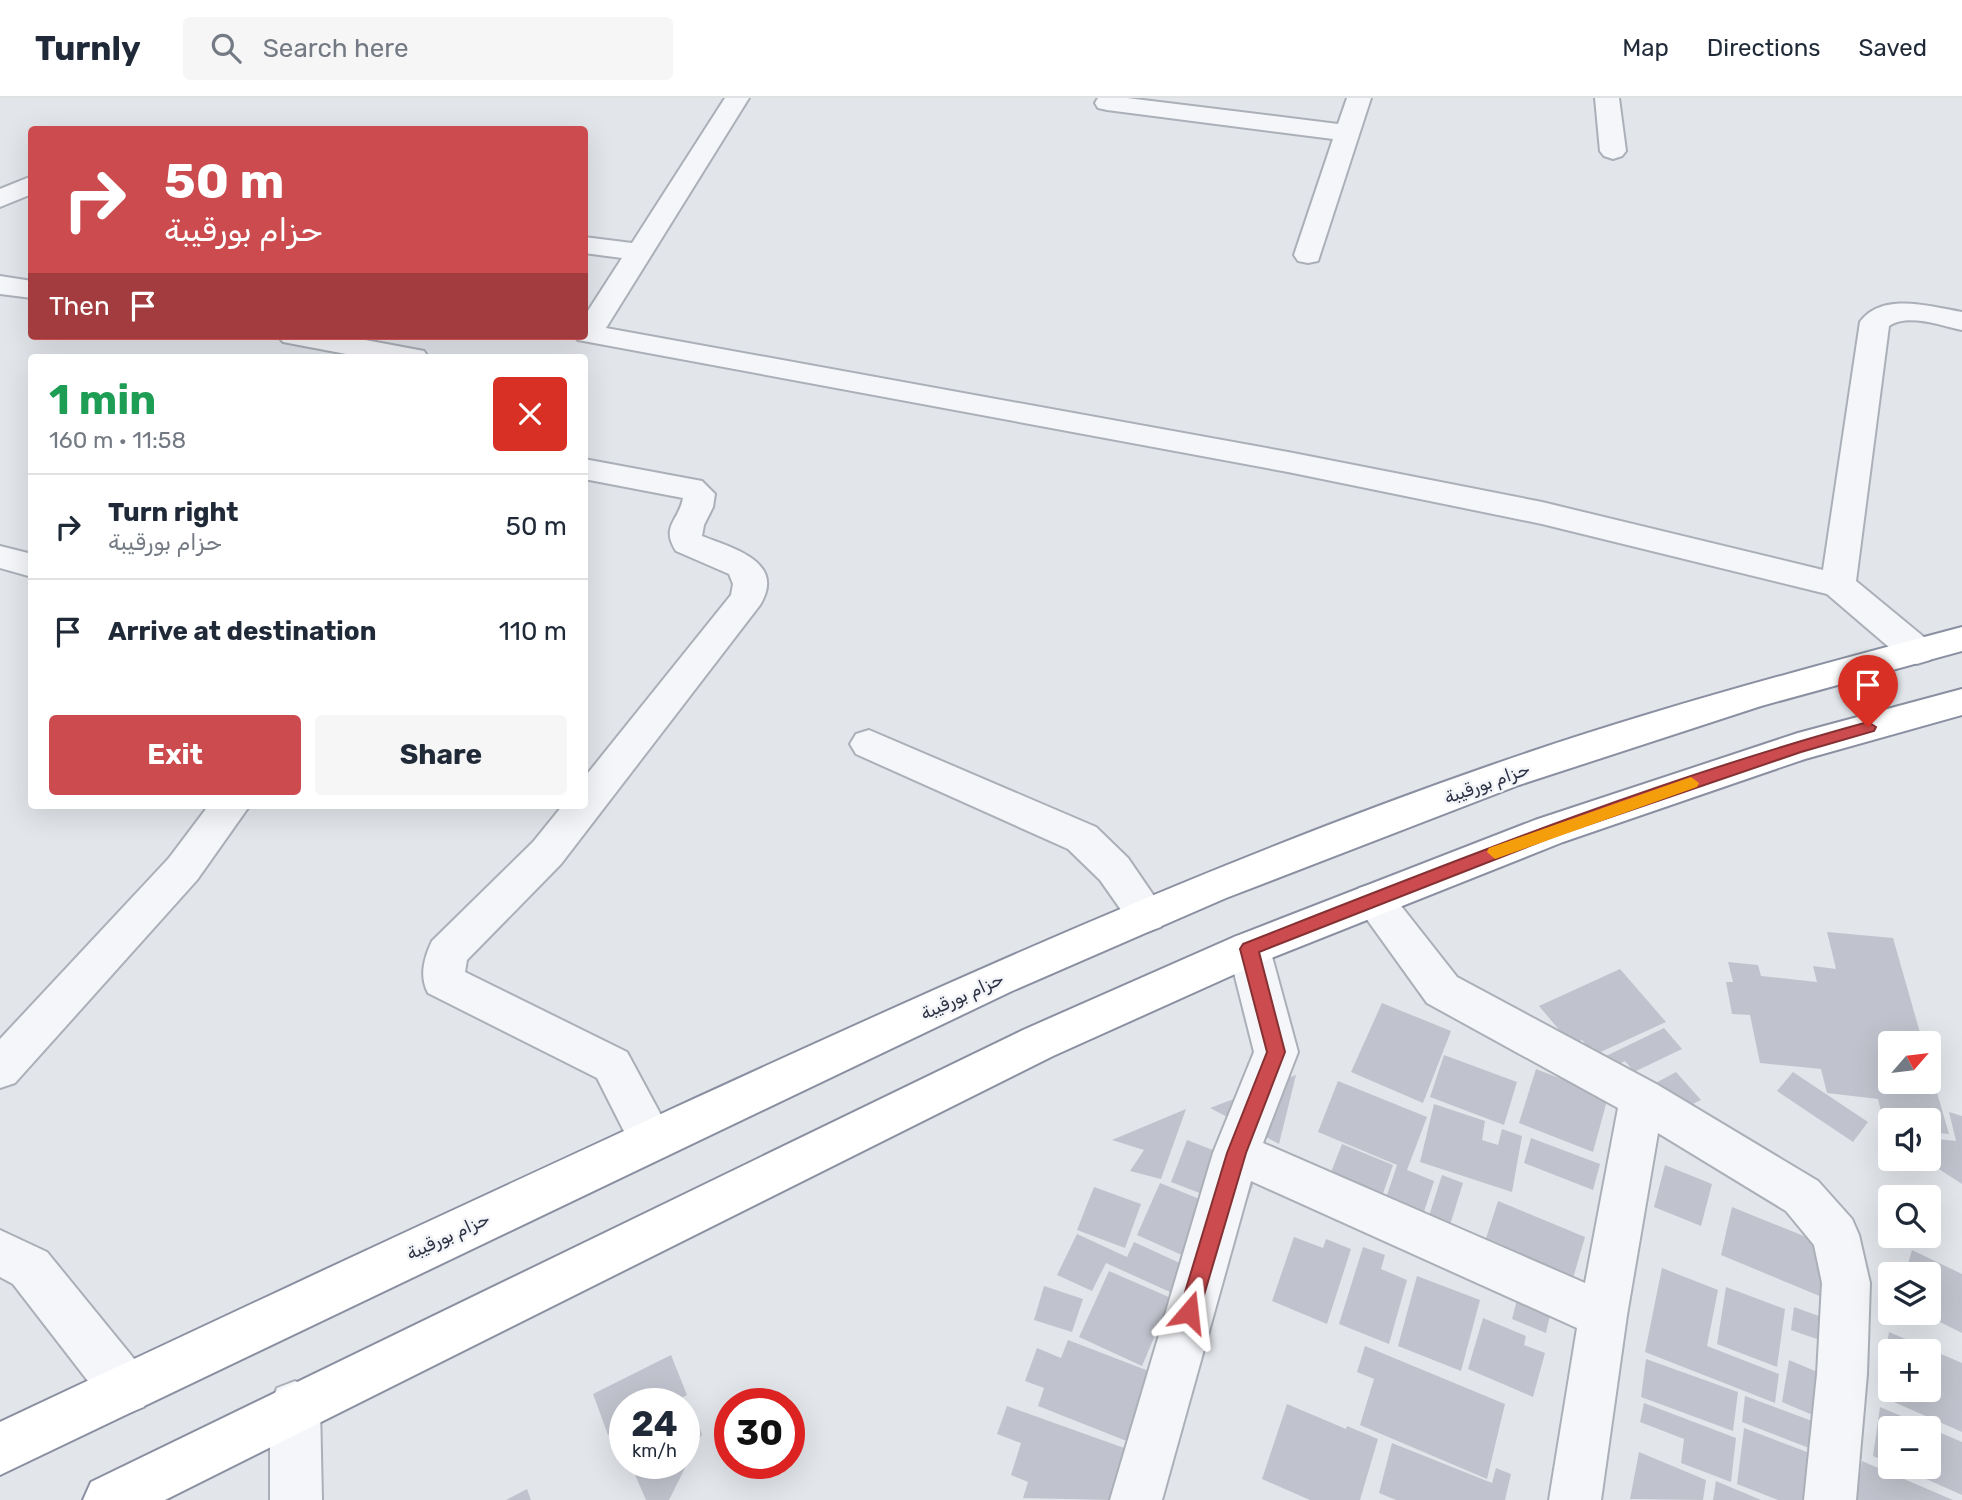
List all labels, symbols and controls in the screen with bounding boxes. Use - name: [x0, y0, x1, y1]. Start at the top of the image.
- search box: [183, 17, 673, 80]
- text: Turnly: [35, 29, 141, 68]
- icon: search: [207, 29, 245, 67]
- text: Search here: [263, 33, 409, 64]
- text: Map: [1622, 34, 1669, 62]
- text: Directions: [1707, 34, 1820, 62]
- text: Saved: [1858, 34, 1927, 62]
- text: 50 m: [164, 152, 284, 210]
- icon: right: [49, 154, 140, 245]
- text: حزام بورقيبة: [164, 211, 323, 249]
- icon: arrive: [124, 287, 162, 325]
- text: Then: [49, 291, 110, 322]
- text: 1 min: [49, 375, 156, 425]
- button: close: [493, 377, 567, 451]
- text: 160 m · 11:58: [49, 426, 186, 454]
- text: Turn right: [108, 497, 238, 528]
- icon: right: [49, 508, 87, 546]
- text: 50 m: [506, 511, 567, 542]
- text: حزام بورقيبة: [108, 528, 222, 556]
- icon: arrive: [49, 613, 87, 651]
- text: Arrive at destination: [108, 616, 376, 647]
- text: 110 m: [499, 616, 567, 647]
- pin: [1838, 655, 1898, 727]
- icon: arrive: [1849, 666, 1887, 704]
- button: Exit: [49, 715, 301, 795]
- button: Share: [315, 715, 567, 795]
- street label: حزام بورقيبة: [1441, 757, 1533, 809]
- street label: حزام بورقيبة: [917, 967, 1007, 1025]
- north arrow: [1878, 1031, 1941, 1094]
- map controls: [1878, 1031, 1941, 1479]
- button: sound: [1878, 1108, 1941, 1171]
- button: search: [1878, 1185, 1941, 1248]
- street label: حزام بورقيبة: [403, 1207, 493, 1265]
- button: layers: [1878, 1262, 1941, 1325]
- position arrow: [1152, 1275, 1226, 1349]
- button: +: [1878, 1339, 1941, 1402]
- speed limit sign: 30: [714, 1388, 805, 1479]
- text: 24: [631, 1403, 678, 1445]
- button: −: [1878, 1416, 1941, 1479]
- text: km/h: [632, 1440, 677, 1462]

